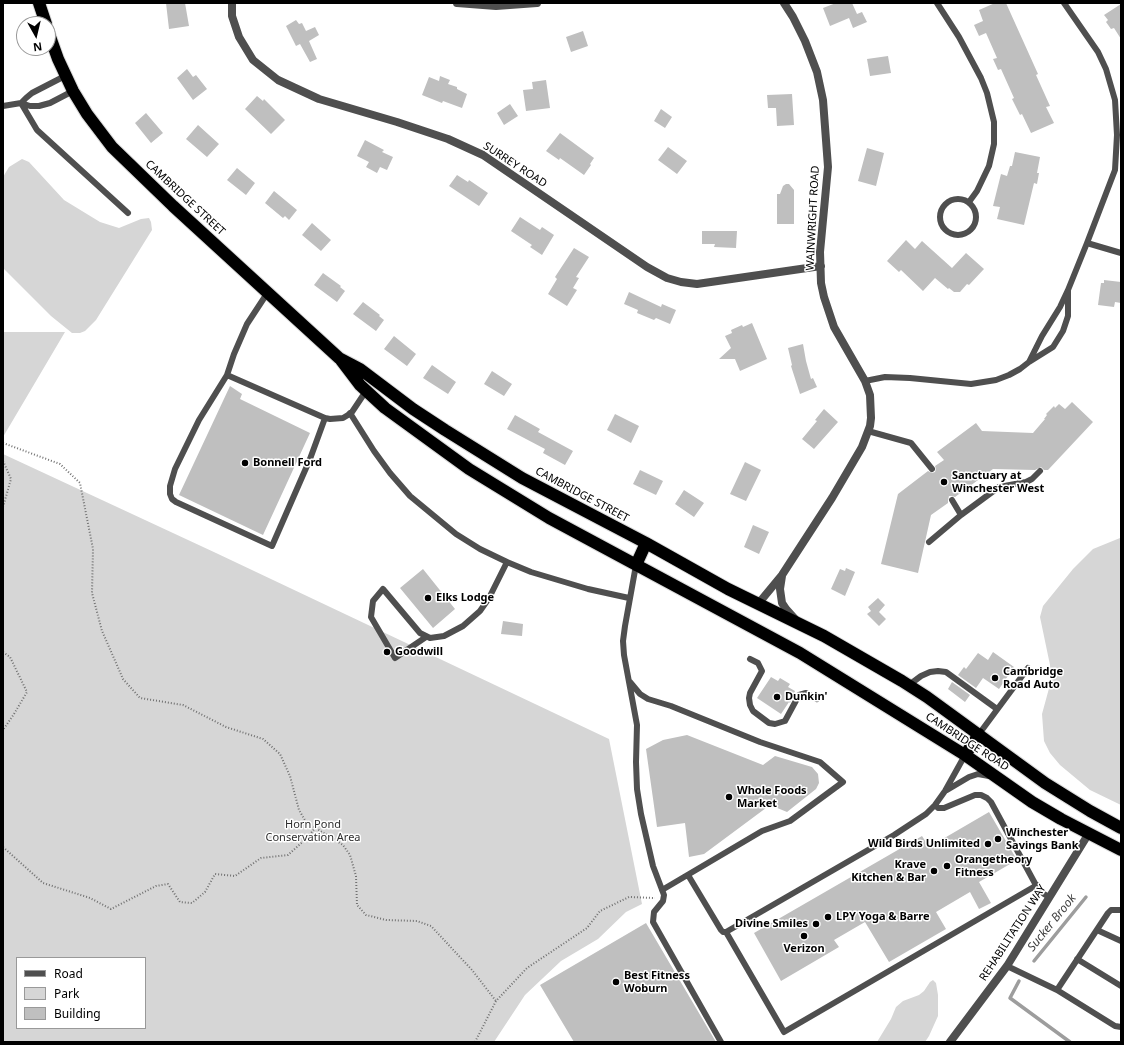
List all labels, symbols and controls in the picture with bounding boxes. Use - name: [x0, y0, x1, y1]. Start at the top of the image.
- north arrow: [16, 16, 56, 56]
- text: N: [32, 39, 43, 55]
- street label: SURREY ROAD: [481, 140, 549, 190]
- street label: CAMBRIDGE STREET: [142, 158, 228, 238]
- street label: WAINWRIGHT ROAD: [804, 165, 822, 271]
- place label: Bonnell Ford: [253, 456, 322, 470]
- marker: Bonnell Ford: [240, 458, 250, 468]
- street label: CAMBRIDGE STREET: [533, 465, 631, 525]
- place label: Sanctuary at Winchester West: [952, 469, 1044, 495]
- marker: Sanctuary at Winchester West: [939, 477, 949, 487]
- place label: Elks Lodge: [436, 591, 494, 605]
- marker: Elks Lodge: [423, 593, 433, 603]
- place label: Goodwill: [395, 645, 443, 659]
- marker: Goodwill: [382, 647, 392, 657]
- place label: Cambridge Road Auto: [1003, 665, 1063, 691]
- marker: Cambridge Road Auto: [990, 673, 1000, 683]
- place label: Dunkin': [785, 690, 827, 704]
- marker: Dunkin': [772, 692, 782, 702]
- street label: CAMBRIDGE ROAD: [923, 710, 1011, 774]
- place label: Whole Foods Market: [737, 784, 807, 810]
- marker: Whole Foods Market: [724, 792, 734, 802]
- park label: Horn Pond Conservation Area: [265, 818, 361, 844]
- place label: Winchester Savings Bank: [1006, 826, 1079, 852]
- marker: Winchester Savings Bank: [993, 834, 1003, 844]
- place label: Wild Birds Unlimited: [868, 837, 980, 851]
- marker: Wild Birds Unlimited: [983, 839, 993, 849]
- place label: Orangetheory Fitness: [955, 853, 1032, 879]
- place label: Krave Kitchen & Bar: [851, 858, 926, 884]
- marker: Orangetheory Fitness: [942, 861, 952, 871]
- marker: Krave Kitchen & Bar: [929, 866, 939, 876]
- street label: REHABILITATION WAY: [977, 882, 1049, 984]
- water label: Sucker Brook: [1025, 892, 1079, 954]
- place label: LPY Yoga & Barre: [836, 910, 930, 924]
- marker: LPY Yoga & Barre: [823, 912, 833, 922]
- place label: Divine Smiles: [735, 917, 808, 931]
- marker: Divine Smiles: [811, 919, 821, 929]
- marker: Verizon: [799, 931, 809, 941]
- place label: Verizon: [783, 942, 825, 956]
- legend: [16, 957, 146, 1029]
- text: Road: [54, 965, 83, 982]
- place label: Best Fitness Woburn: [624, 969, 690, 995]
- marker: Best Fitness Woburn: [611, 977, 621, 987]
- text: Park: [54, 985, 79, 1002]
- text: Building: [54, 1005, 101, 1022]

